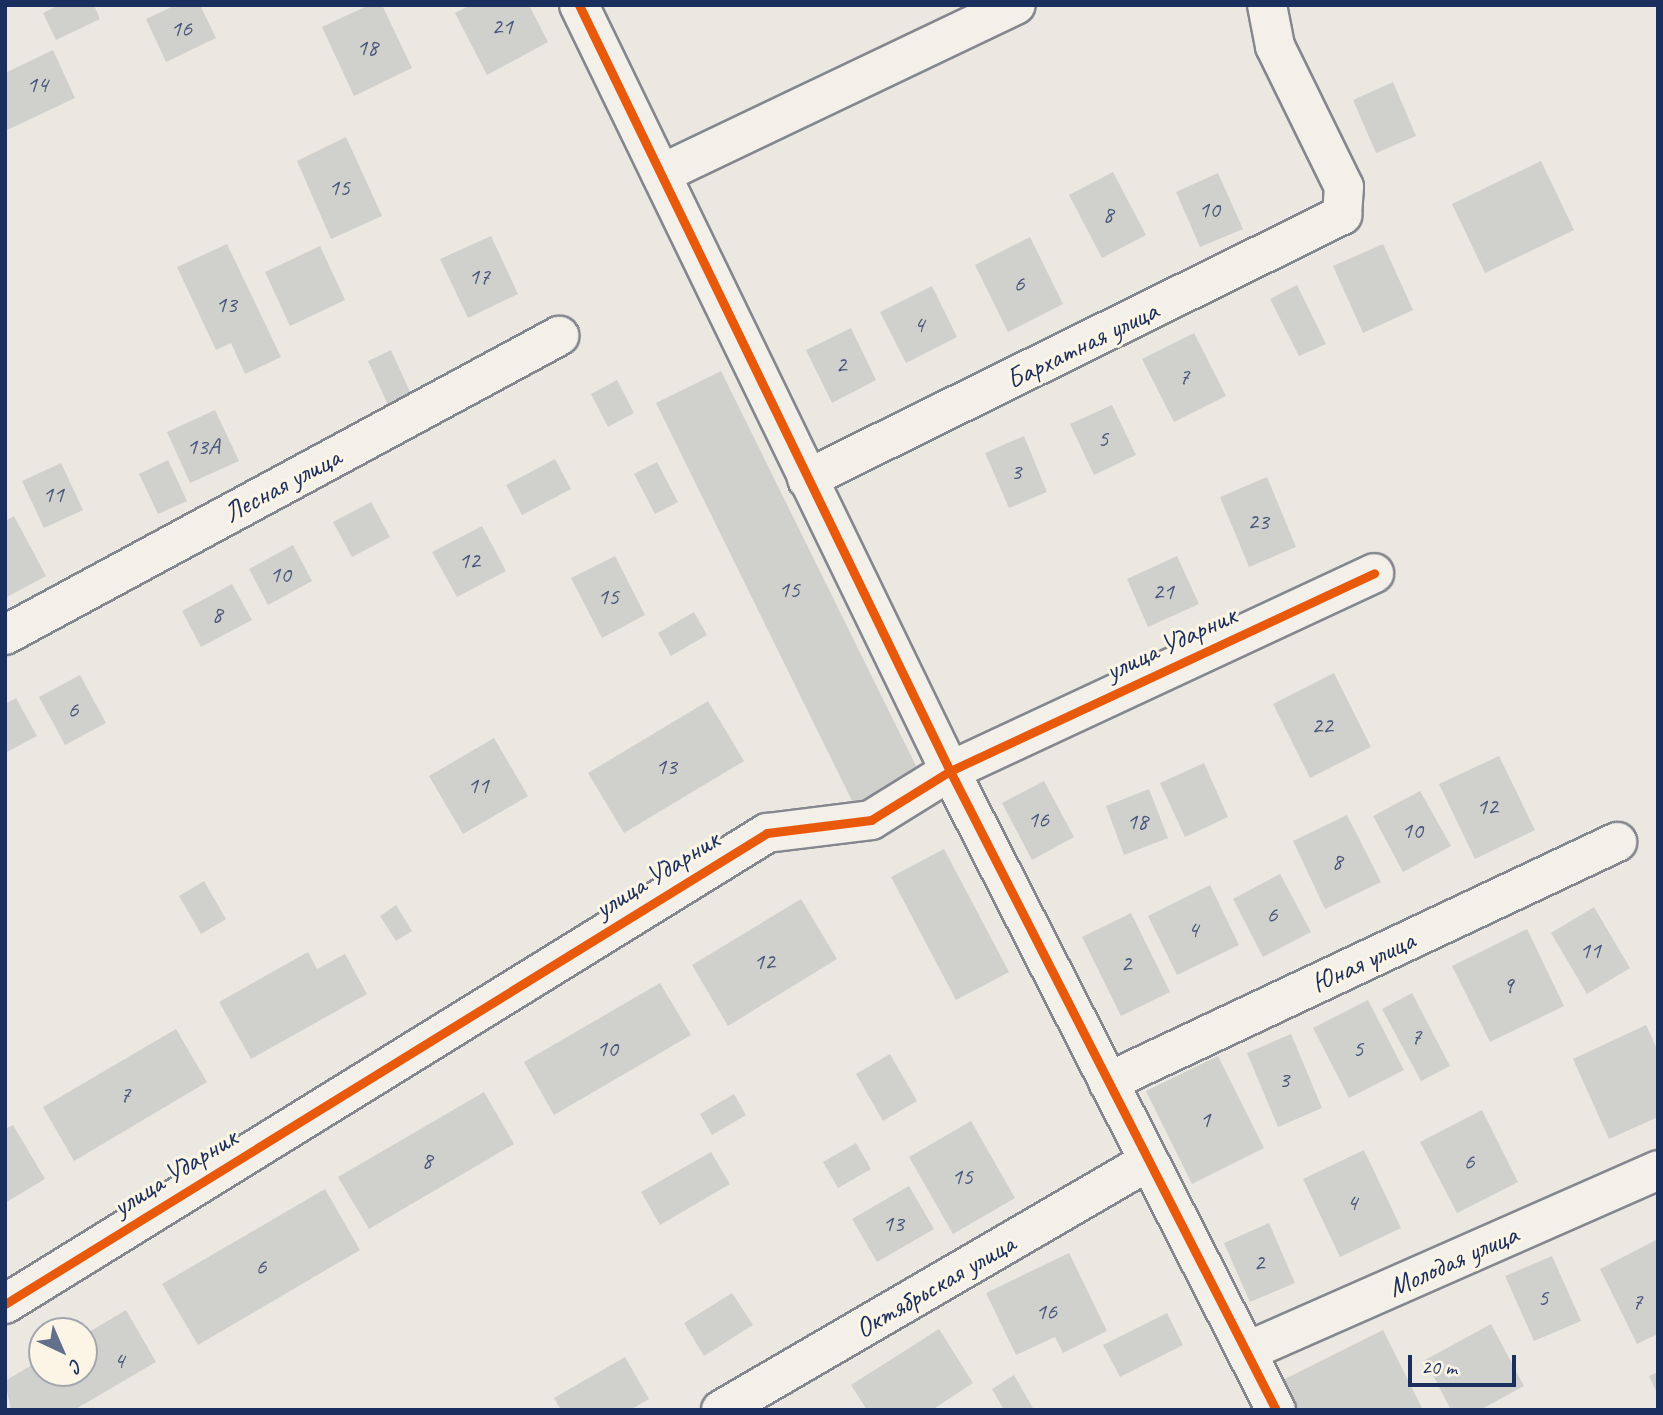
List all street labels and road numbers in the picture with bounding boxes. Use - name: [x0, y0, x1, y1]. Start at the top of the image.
- street label: Бархатная улица: [999, 293, 1165, 397]
- street label: Лесная улица: [218, 440, 346, 530]
- street label: улица Ударник: [1100, 598, 1242, 688]
- street label: улица Ударник: [588, 822, 726, 926]
- street label: Юная улица: [1305, 923, 1421, 1001]
- street label: улица Ударник: [106, 1120, 244, 1224]
- street label: Молодая улица: [1382, 1217, 1524, 1305]
- street label: Октябрьская улица: [849, 1226, 1021, 1346]

